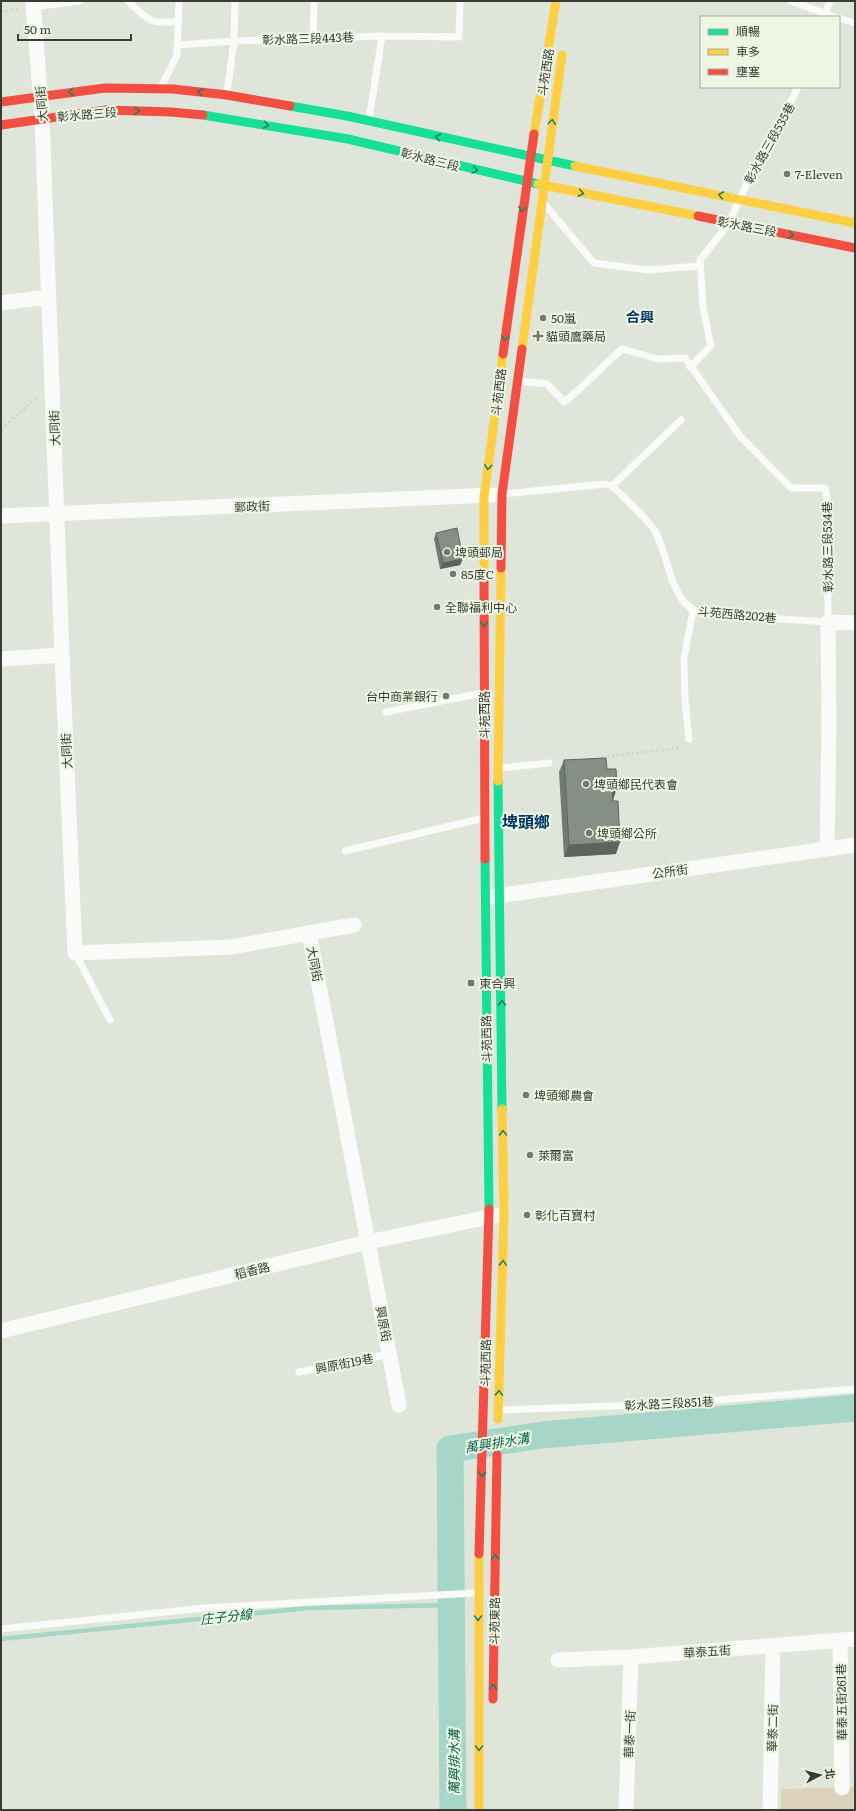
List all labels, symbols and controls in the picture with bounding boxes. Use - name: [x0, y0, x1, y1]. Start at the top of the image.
- scale bar: [18, 16, 131, 42]
- legend: [700, 16, 840, 88]
- text: 50 m: [24, 20, 51, 38]
- text: 順暢: [736, 22, 760, 40]
- street label: 彰水路三段443巷: [262, 27, 354, 49]
- text: 車多: [736, 42, 760, 60]
- street label: 斗苑西路: [532, 47, 558, 97]
- text: 壅塞: [736, 62, 760, 80]
- street label: 大同街: [30, 85, 52, 123]
- one-way arrow: [68, 87, 74, 96]
- one-way arrow: [197, 88, 203, 97]
- street label: 彰水路三段535巷: [739, 99, 799, 187]
- street label: 彰水路三段: [56, 102, 118, 126]
- one-way arrow: [134, 107, 140, 115]
- one-way arrow: [547, 119, 556, 125]
- one-way arrow: [263, 120, 269, 129]
- one-way arrow: [435, 134, 441, 142]
- street label: 彰水路三段: [399, 143, 461, 175]
- one-way arrow: [471, 165, 478, 174]
- place label: 7-Eleven: [795, 165, 843, 183]
- marker: 7-Eleven: [782, 169, 792, 179]
- one-way arrow: [578, 189, 584, 197]
- one-way arrow: [718, 191, 724, 200]
- one-way arrow: [518, 206, 527, 212]
- street label: 彰水路三段: [716, 211, 778, 241]
- one-way arrow: [788, 231, 794, 239]
- district label: 合興: [626, 306, 654, 326]
- place label: 50嵐: [551, 309, 576, 327]
- marker: 50嵐: [538, 313, 548, 323]
- place label: 貓頭鷹藥局: [546, 327, 606, 345]
- marker: 貓頭鷹藥局: [533, 331, 543, 341]
- one-way arrow: [501, 335, 510, 341]
- street label: 斗苑西路: [486, 367, 510, 417]
- street label: 大同街: [44, 410, 64, 446]
- one-way arrow: [484, 463, 493, 470]
- street label: 郵政街: [234, 496, 270, 516]
- street label: 彰水路三段534巷: [817, 501, 837, 593]
- place label: 埤頭郵局: [455, 543, 503, 561]
- marker: 埤頭郵局: [442, 547, 452, 557]
- place label: 85度C: [461, 565, 494, 583]
- marker: 85度C: [448, 569, 458, 579]
- place label: 全聯福利中心: [445, 598, 517, 616]
- marker: 全聯福利中心: [432, 602, 442, 612]
- street label: 斗苑西路202巷: [697, 602, 777, 626]
- one-way arrow: [480, 621, 488, 627]
- place label: 台中商業銀行: [366, 687, 438, 705]
- marker: 台中商業銀行: [441, 691, 451, 701]
- street label: 斗苑西路: [475, 691, 493, 739]
- street label: 大同街: [56, 733, 76, 769]
- place label: 埤頭鄉民代表會: [594, 775, 678, 793]
- marker: 埤頭鄉民代表會: [581, 779, 591, 789]
- district label: 埤頭鄉: [502, 809, 550, 833]
- place label: 埤頭鄉公所: [597, 824, 657, 842]
- marker: 埤頭鄉公所: [584, 828, 594, 838]
- street label: 公所街: [651, 860, 689, 882]
- street label: 大同街: [303, 945, 327, 983]
- place label: 東合興: [479, 974, 515, 992]
- marker: 東合興: [466, 978, 476, 988]
- one-way arrow: [498, 1000, 506, 1006]
- street label: 斗苑西路: [477, 1015, 495, 1063]
- place label: 埤頭鄉農會: [534, 1086, 594, 1104]
- marker: 埤頭鄉農會: [521, 1090, 531, 1100]
- one-way arrow: [499, 1130, 507, 1136]
- place label: 萊爾富: [538, 1146, 574, 1164]
- marker: 萊爾富: [525, 1150, 535, 1160]
- place label: 彰化百寶村: [535, 1206, 596, 1224]
- marker: 彰化百寶村: [522, 1210, 532, 1220]
- street label: 稻香路: [232, 1257, 272, 1283]
- one-way arrow: [499, 1260, 507, 1266]
- street label: 興原街: [372, 1305, 396, 1343]
- street label: 斗苑西路: [476, 1339, 494, 1387]
- street label: 興原街19巷: [313, 1349, 375, 1377]
- one-way arrow: [495, 1390, 503, 1396]
- street label: 彰水路三段851巷: [624, 1392, 714, 1414]
- water label: 萬興排水溝: [463, 1427, 533, 1456]
- one-way arrow: [478, 1471, 486, 1477]
- one-way arrow: [491, 1554, 499, 1560]
- street label: 斗苑東路: [485, 1597, 503, 1645]
- water label: 庄子分線: [199, 1604, 255, 1628]
- one-way arrow: [474, 1615, 482, 1621]
- street label: 華泰五街: [682, 1640, 732, 1662]
- street label: 華泰五街261巷: [831, 1663, 851, 1741]
- one-way arrow: [489, 1684, 497, 1690]
- street label: 華泰二街: [763, 1704, 781, 1752]
- street label: 華泰一街: [619, 1710, 639, 1758]
- water label: 萬興排水溝: [444, 1728, 463, 1795]
- one-way arrow: [475, 1745, 483, 1751]
- north arrow: [800, 1755, 840, 1795]
- text: 北: [822, 1767, 840, 1780]

